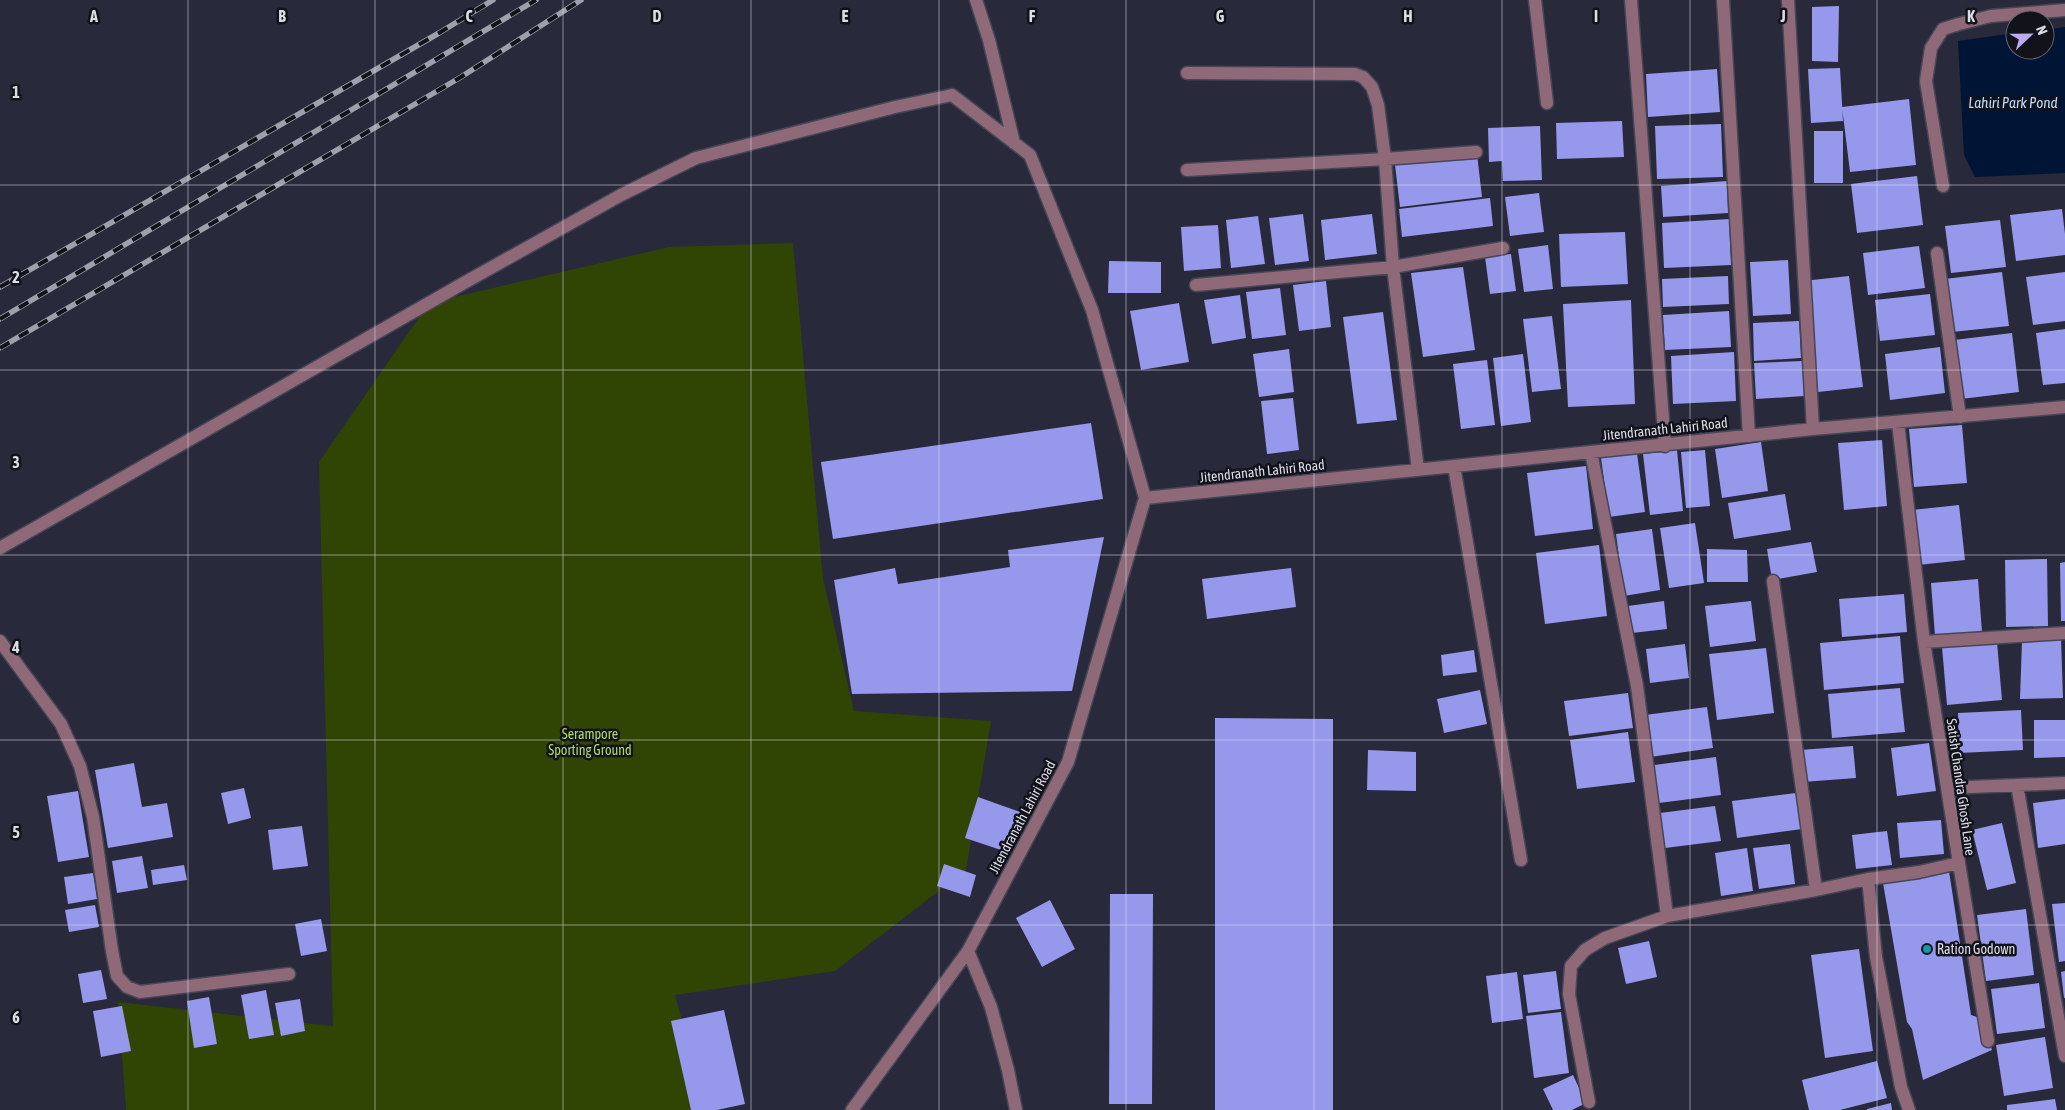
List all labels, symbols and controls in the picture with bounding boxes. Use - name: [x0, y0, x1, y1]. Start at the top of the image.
- text: A: [89, 7, 98, 25]
- text: B: [278, 7, 286, 25]
- text: C: [465, 7, 473, 25]
- text: D: [653, 7, 662, 25]
- text: E: [842, 7, 849, 25]
- text: F: [1029, 7, 1036, 25]
- text: G: [1216, 7, 1225, 25]
- text: H: [1403, 7, 1413, 25]
- text: I: [1594, 7, 1598, 25]
- text: J: [1779, 7, 1786, 25]
- text: K: [1967, 7, 1975, 25]
- north arrow: [2005, 10, 2055, 60]
- text: N: [2033, 23, 2051, 37]
- text: 1: [12, 83, 20, 101]
- water label: Lahiri Park Pond: [1968, 94, 2058, 111]
- text: 2: [12, 268, 20, 286]
- street label: Jitendranath Lahiri Road: [1602, 414, 1728, 444]
- text: 3: [12, 453, 20, 471]
- street label: Jitendranath Lahiri Road: [1199, 456, 1325, 486]
- text: 4: [11, 638, 20, 656]
- street label: Satish Chandra Ghosh Lane: [1943, 717, 1979, 857]
- park label: Serampore Sporting Ground: [548, 726, 632, 758]
- street label: Jitendranath Lahiri Road: [985, 758, 1059, 876]
- text: 5: [12, 823, 20, 841]
- place label: Ration Godown: [1937, 941, 2015, 957]
- marker: Ration Godown: [1921, 943, 1933, 955]
- text: 6: [12, 1008, 20, 1026]

